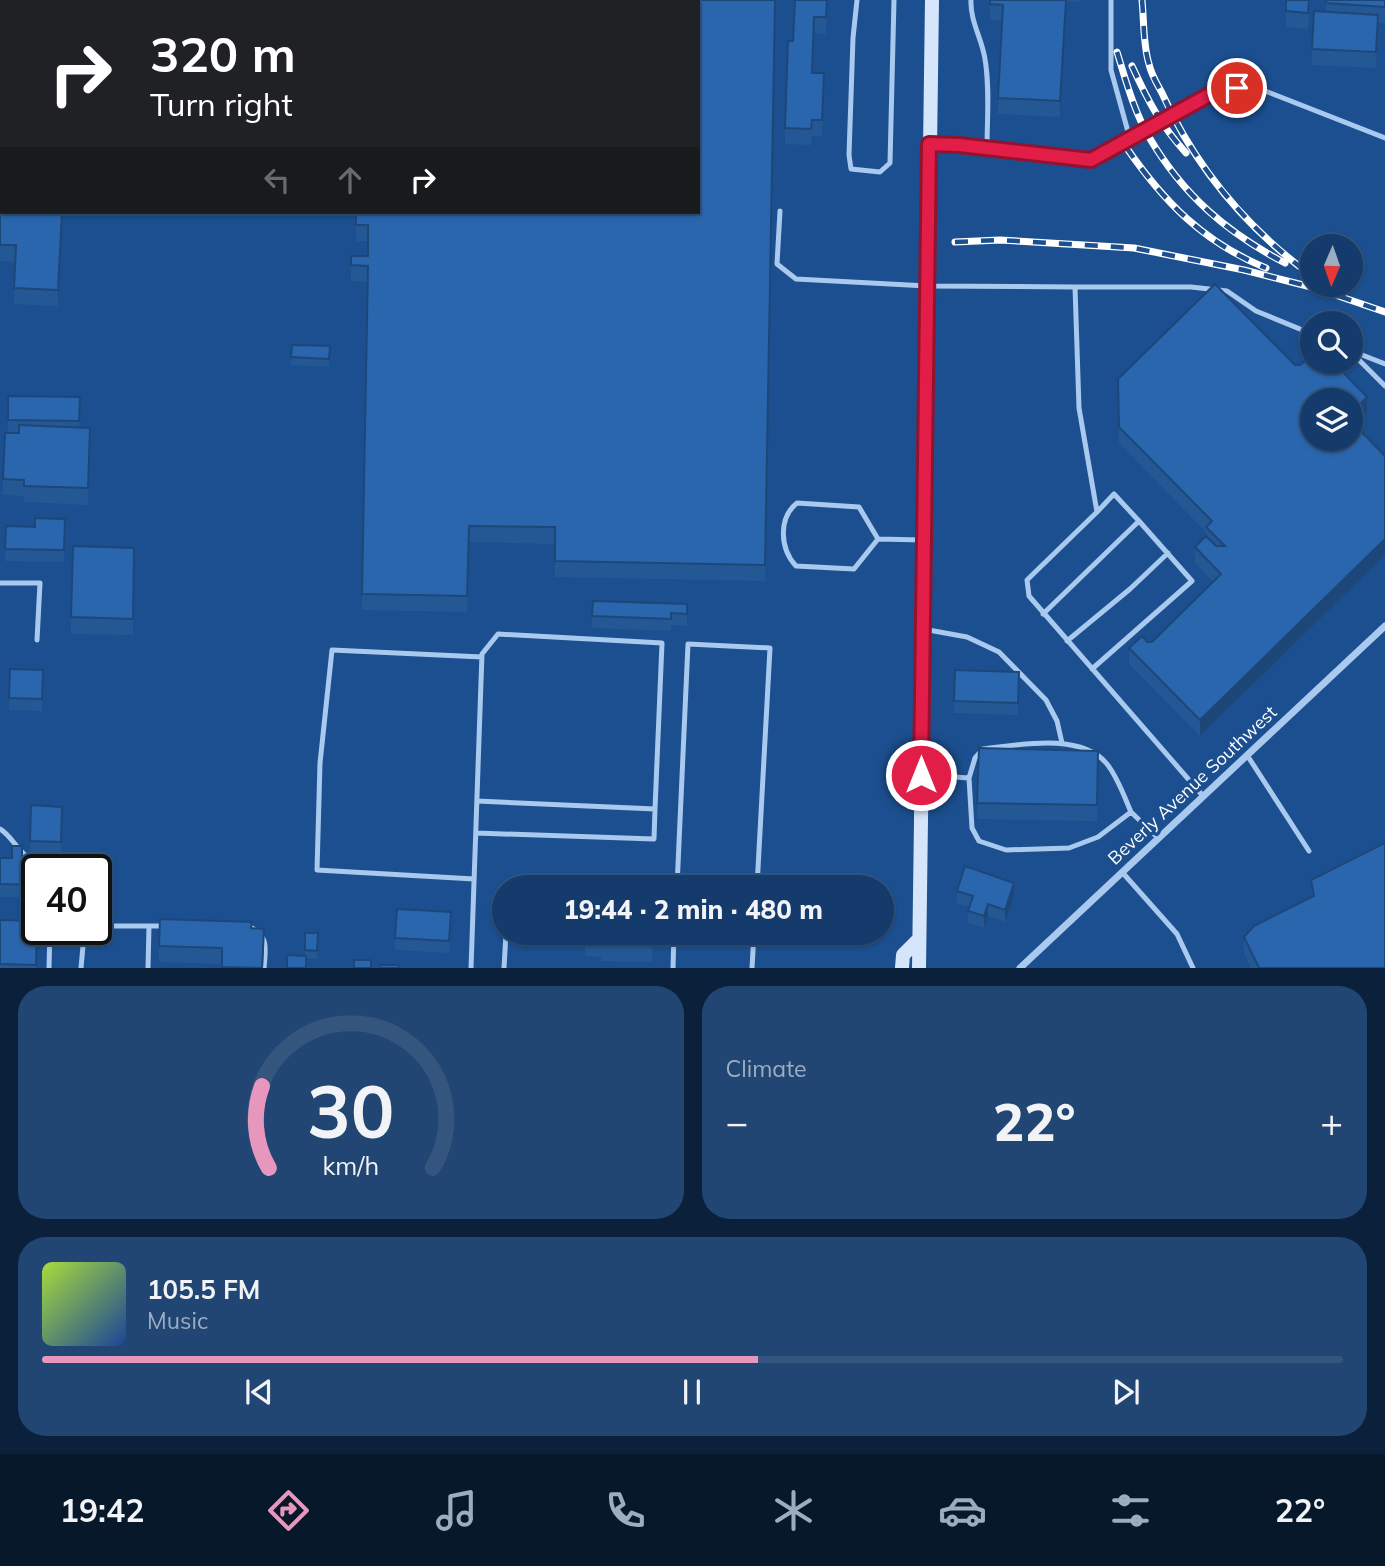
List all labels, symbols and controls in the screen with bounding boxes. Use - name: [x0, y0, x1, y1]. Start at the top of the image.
- text: 320 m: [150, 23, 296, 84]
- icon: right: [35, 28, 126, 119]
- pin: [1207, 58, 1267, 118]
- icon: arrive: [1218, 69, 1256, 107]
- text: Turn right: [150, 84, 293, 124]
- icon: left: [258, 161, 296, 199]
- icon: ahead: [331, 161, 369, 199]
- icon: right: [404, 161, 442, 199]
- north arrow: [1300, 234, 1363, 298]
- map controls: [1300, 234, 1363, 451]
- button: search: [1300, 311, 1363, 374]
- button: layers: [1300, 388, 1363, 451]
- street label: Beverly Avenue Southwest: [1103, 701, 1281, 869]
- position arrow: [884, 738, 958, 812]
- speed limit sign: 40: [21, 854, 112, 945]
- text: 19:44 · 2 min · 480 m: [563, 893, 823, 926]
- text: Climate: [726, 1054, 807, 1083]
- text: 30: [307, 1066, 394, 1157]
- text: 22°: [993, 1089, 1075, 1154]
- text: −: [726, 1098, 748, 1146]
- text: +: [1320, 1098, 1343, 1146]
- text: km/h: [322, 1150, 379, 1181]
- text: 105.5 FM: [147, 1273, 260, 1306]
- text: Music: [147, 1306, 208, 1335]
- icon: previous: [240, 1373, 278, 1411]
- icon: pause: [673, 1373, 711, 1411]
- icon: next: [1107, 1373, 1145, 1411]
- icon: directions: [264, 1486, 313, 1535]
- icon: music: [432, 1486, 481, 1535]
- icon: phone: [601, 1486, 650, 1535]
- icon: climate: [769, 1486, 818, 1535]
- icon: car: [938, 1486, 987, 1535]
- icon: filters: [1106, 1486, 1155, 1535]
- text: 19:42: [60, 1490, 144, 1530]
- text: 22°: [1275, 1490, 1325, 1530]

